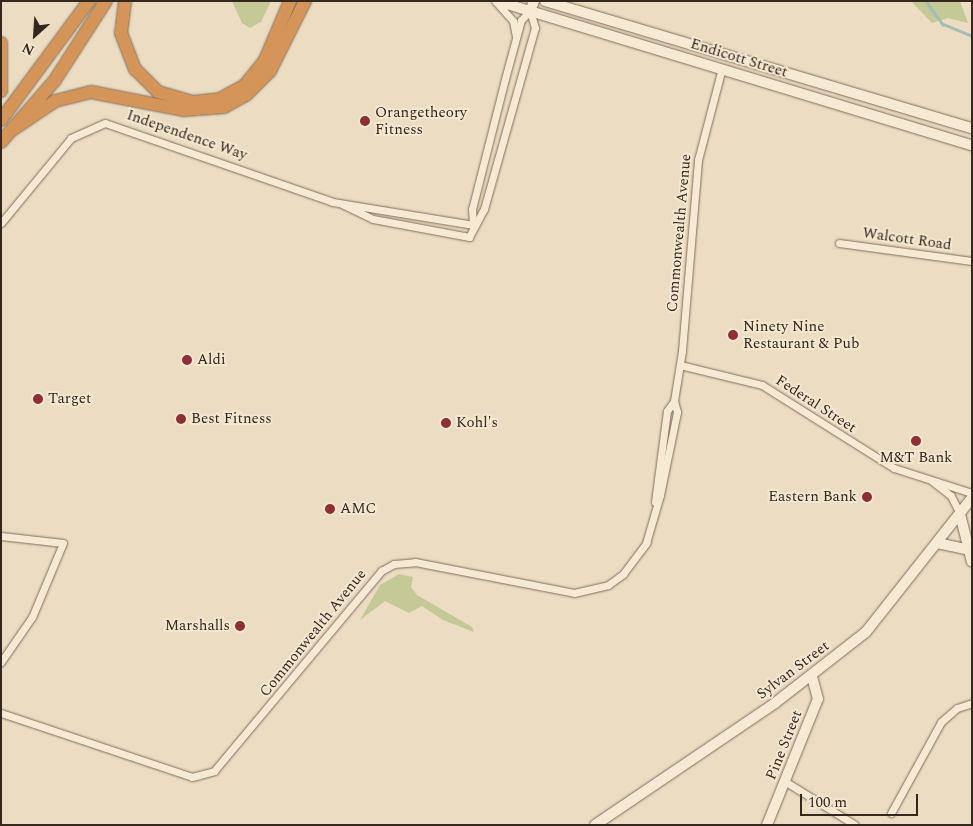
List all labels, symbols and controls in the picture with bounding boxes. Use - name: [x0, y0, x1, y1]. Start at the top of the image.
- north arrow: [10, 10, 60, 60]
- street label: Endicott Street: [688, 35, 790, 81]
- text: N: [18, 37, 38, 61]
- place label: Orangetheory Fitness: [375, 103, 467, 138]
- street label: Independence Way: [124, 106, 250, 164]
- marker: Orangetheory Fitness: [359, 115, 371, 127]
- street label: Commonwealth Avenue: [663, 153, 695, 313]
- street label: Walcott Road: [861, 224, 953, 254]
- place label: Ninety Nine Restaurant & Pub: [743, 317, 859, 352]
- marker: Ninety Nine Restaurant & Pub: [727, 329, 739, 341]
- place label: Aldi: [197, 351, 226, 369]
- marker: Aldi: [181, 354, 193, 366]
- street label: Federal Street: [772, 371, 860, 437]
- place label: Target: [48, 390, 91, 408]
- marker: Target: [32, 393, 44, 405]
- place label: Best Fitness: [191, 410, 272, 428]
- marker: Best Fitness: [175, 413, 187, 425]
- place label: Kohl's: [456, 414, 498, 432]
- marker: Kohl's: [440, 417, 452, 429]
- marker: M&T Bank: [910, 435, 922, 447]
- place label: M&T Bank: [880, 449, 952, 467]
- place label: Eastern Bank: [768, 488, 857, 506]
- marker: Eastern Bank: [861, 491, 873, 503]
- place label: AMC: [340, 500, 376, 518]
- marker: AMC: [324, 503, 336, 515]
- street label: Commonwealth Avenue: [256, 566, 370, 700]
- place label: Marshalls: [165, 617, 230, 635]
- marker: Marshalls: [234, 620, 246, 632]
- street label: Sylvan Street: [753, 637, 833, 703]
- street label: Pine Street: [762, 708, 806, 782]
- scale bar: [803, 784, 920, 816]
- text: 100 m: [808, 791, 847, 814]

